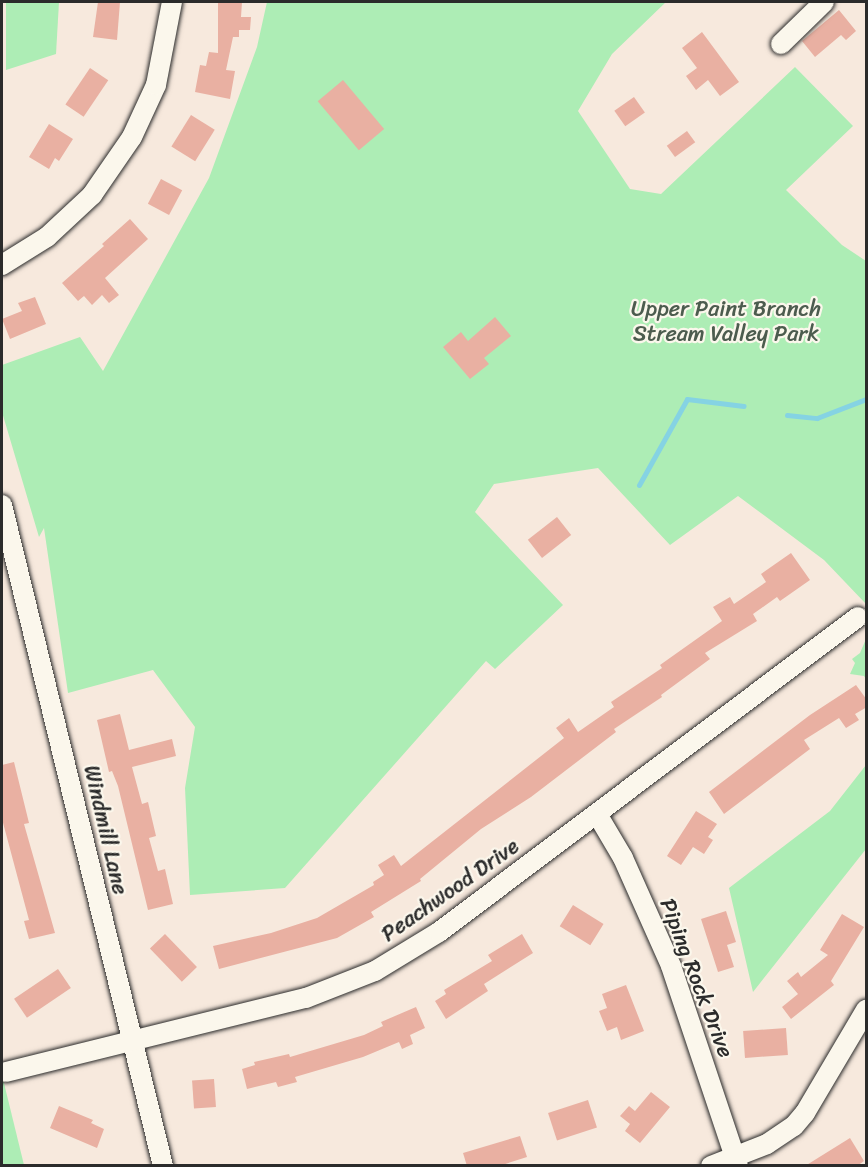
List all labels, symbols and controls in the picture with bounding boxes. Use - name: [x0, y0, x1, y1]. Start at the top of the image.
- park label: Upper Paint Branch Stream Valley Park: [631, 295, 821, 346]
- street label: Windmill Lane: [78, 763, 134, 897]
- street label: Peachwood Drive: [376, 833, 524, 947]
- street label: Piping Rock Drive: [654, 895, 740, 1061]

